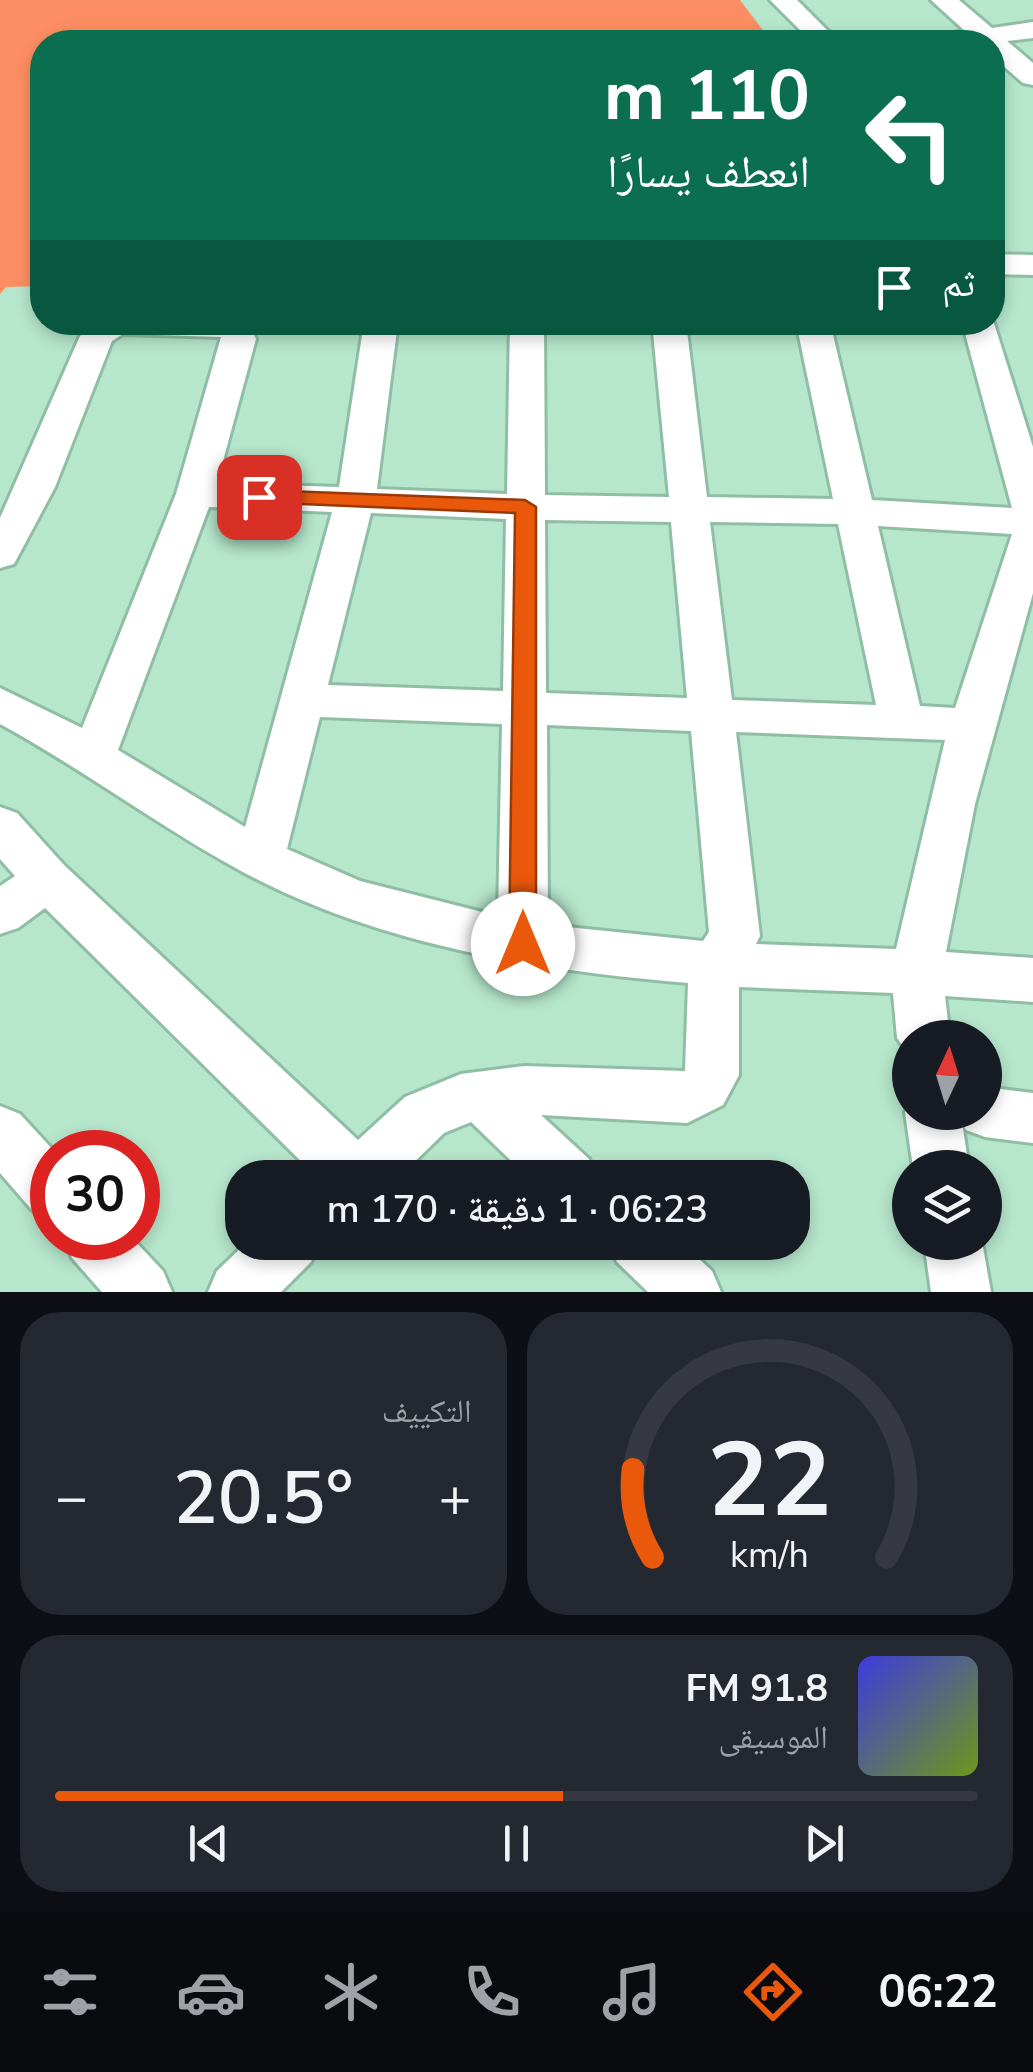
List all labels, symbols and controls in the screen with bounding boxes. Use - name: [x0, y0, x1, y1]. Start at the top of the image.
- text: 110 m: [604, 48, 810, 144]
- icon: left: [845, 70, 975, 200]
- text: انعطف يسارًا: [607, 142, 810, 203]
- text: ثم: [942, 258, 975, 309]
- icon: arrive: [867, 260, 922, 315]
- pin: [217, 455, 302, 540]
- icon: arrive: [232, 470, 287, 525]
- position arrow: [471, 892, 575, 996]
- north arrow: [892, 1020, 1002, 1130]
- map controls: [892, 1020, 1002, 1260]
- speed limit sign: 30: [30, 1130, 160, 1260]
- button: layers: [892, 1150, 1002, 1260]
- text: 06:23 · 1 دقيقة · 170 m: [327, 1184, 708, 1235]
- text: التكييف: [382, 1390, 472, 1433]
- text: 22: [707, 1410, 832, 1552]
- text: 20.5°: [173, 1447, 354, 1549]
- text: −: [55, 1460, 88, 1535]
- text: +: [438, 1460, 472, 1535]
- text: km/h: [730, 1531, 809, 1580]
- text: 91.8 FM: [686, 1663, 828, 1714]
- text: الموسيقى: [718, 1716, 828, 1759]
- icon: previous: [181, 1816, 236, 1871]
- icon: pause: [489, 1816, 544, 1871]
- icon: next: [797, 1816, 852, 1871]
- icon: filters: [35, 1957, 105, 2027]
- icon: car: [176, 1957, 246, 2027]
- icon: climate: [316, 1957, 386, 2027]
- icon: phone: [457, 1957, 527, 2027]
- icon: music: [597, 1957, 667, 2027]
- icon: directions: [738, 1957, 808, 2027]
- text: 06:22: [879, 1962, 998, 2023]

